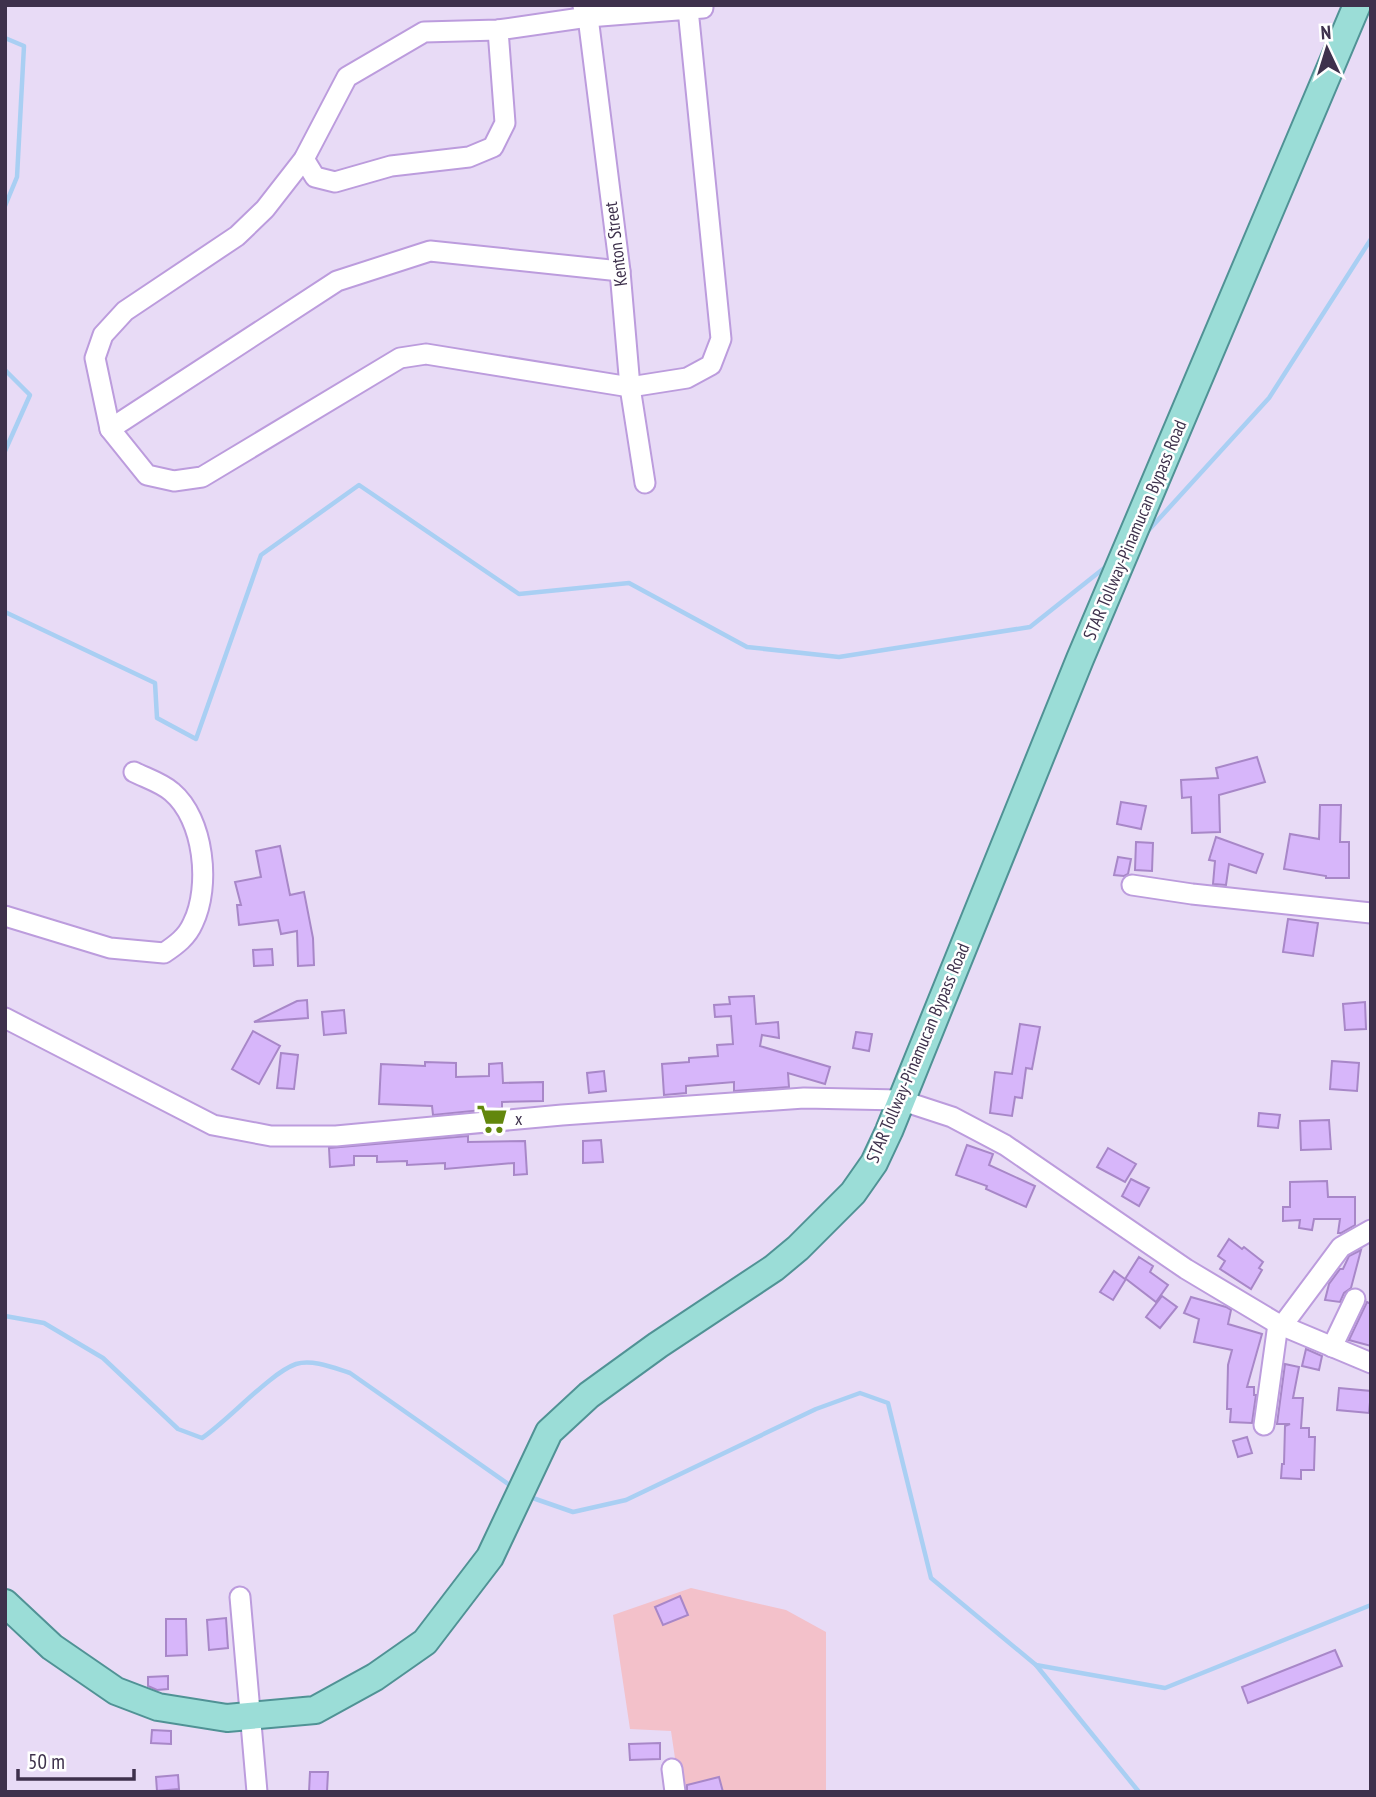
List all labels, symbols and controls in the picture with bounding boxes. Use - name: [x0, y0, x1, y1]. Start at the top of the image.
- north arrow: [1292, 14, 1362, 84]
- text: N: [1320, 20, 1332, 44]
- street label: Kenton Street: [599, 200, 632, 288]
- street label: STAR Tollway-Pinamucan Bypass Road: [1078, 417, 1191, 643]
- street label: STAR Tollway-Pinamucan Bypass Road: [861, 940, 974, 1166]
- supermarket icon: x: [475, 1102, 509, 1136]
- place label: x: [515, 1107, 523, 1130]
- scale bar: [18, 1738, 133, 1782]
- text: 50 m: [28, 1748, 65, 1775]

